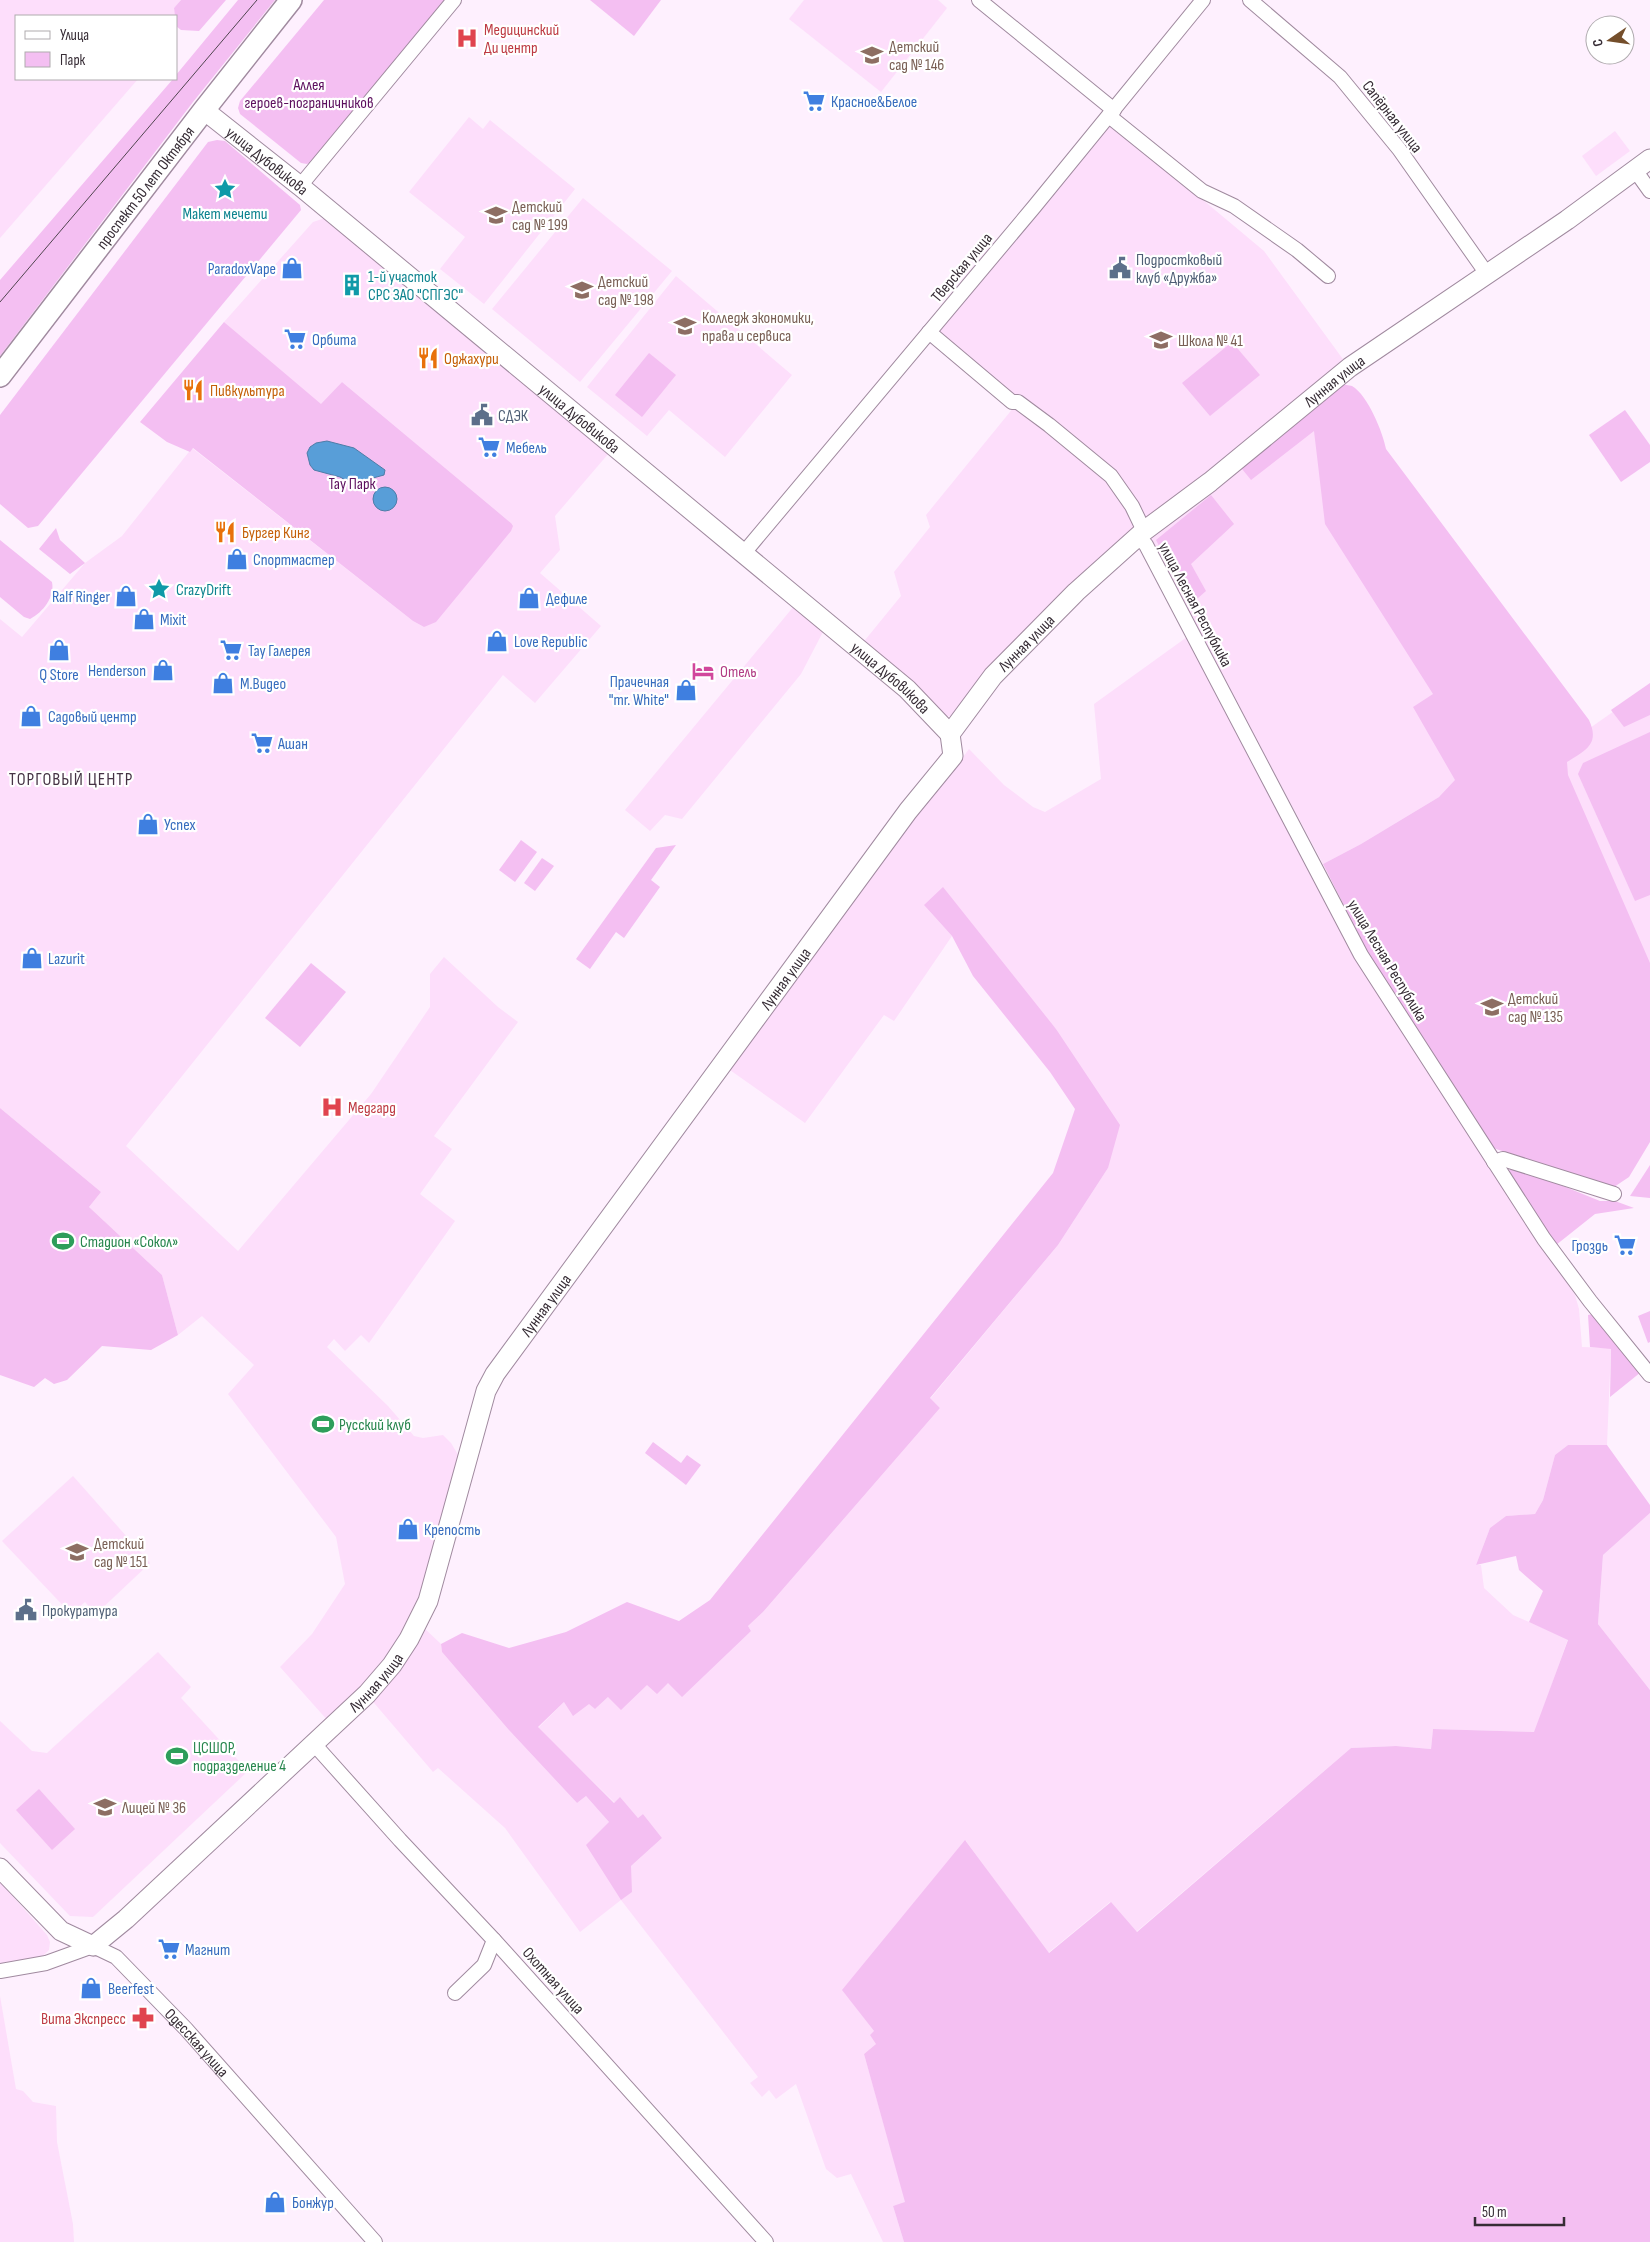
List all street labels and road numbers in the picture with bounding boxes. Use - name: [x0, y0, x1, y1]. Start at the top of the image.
- street label: Сапёрная улица: [1358, 77, 1426, 157]
- street label: проспект 50 лет Октября: [93, 123, 199, 253]
- street label: улица Дубовикова: [222, 123, 311, 200]
- street label: Тверская улица: [928, 229, 997, 307]
- street label: Лунная улица: [1300, 352, 1369, 412]
- street label: улица Дубовикова: [535, 380, 623, 458]
- street label: улица Лесная Республика: [1154, 539, 1236, 670]
- street label: Лунная улица: [994, 611, 1059, 677]
- street label: улица Дубовикова: [847, 639, 933, 718]
- street label: улица Лесная Республика: [1343, 897, 1431, 1025]
- street label: Лунная улица: [757, 944, 815, 1015]
- street label: Лунная улица: [517, 1271, 576, 1341]
- street label: Лунная улица: [345, 1650, 408, 1717]
- street label: Охотная улица: [518, 1944, 588, 2018]
- street label: Одесская улица: [160, 2005, 232, 2081]

